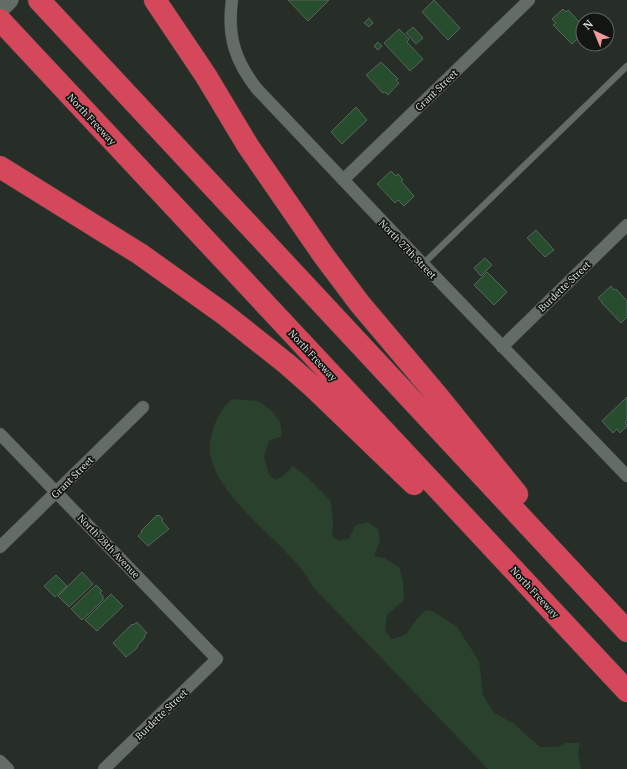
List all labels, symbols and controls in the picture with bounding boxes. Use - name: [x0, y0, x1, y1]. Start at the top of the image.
- north arrow: [575, 12, 615, 52]
- text: N: [580, 16, 596, 33]
- street label: Grant Street: [412, 67, 461, 114]
- street label: North Freeway: [65, 91, 119, 148]
- street label: North 27th Street: [376, 217, 439, 282]
- street label: Burdette Street: [535, 258, 593, 315]
- street label: North Freeway: [286, 327, 340, 384]
- street label: Grant Street: [48, 453, 96, 501]
- street label: North 28th Avenue: [75, 512, 142, 581]
- street label: North Freeway: [508, 564, 562, 621]
- street label: Burdette Street: [132, 686, 190, 743]

